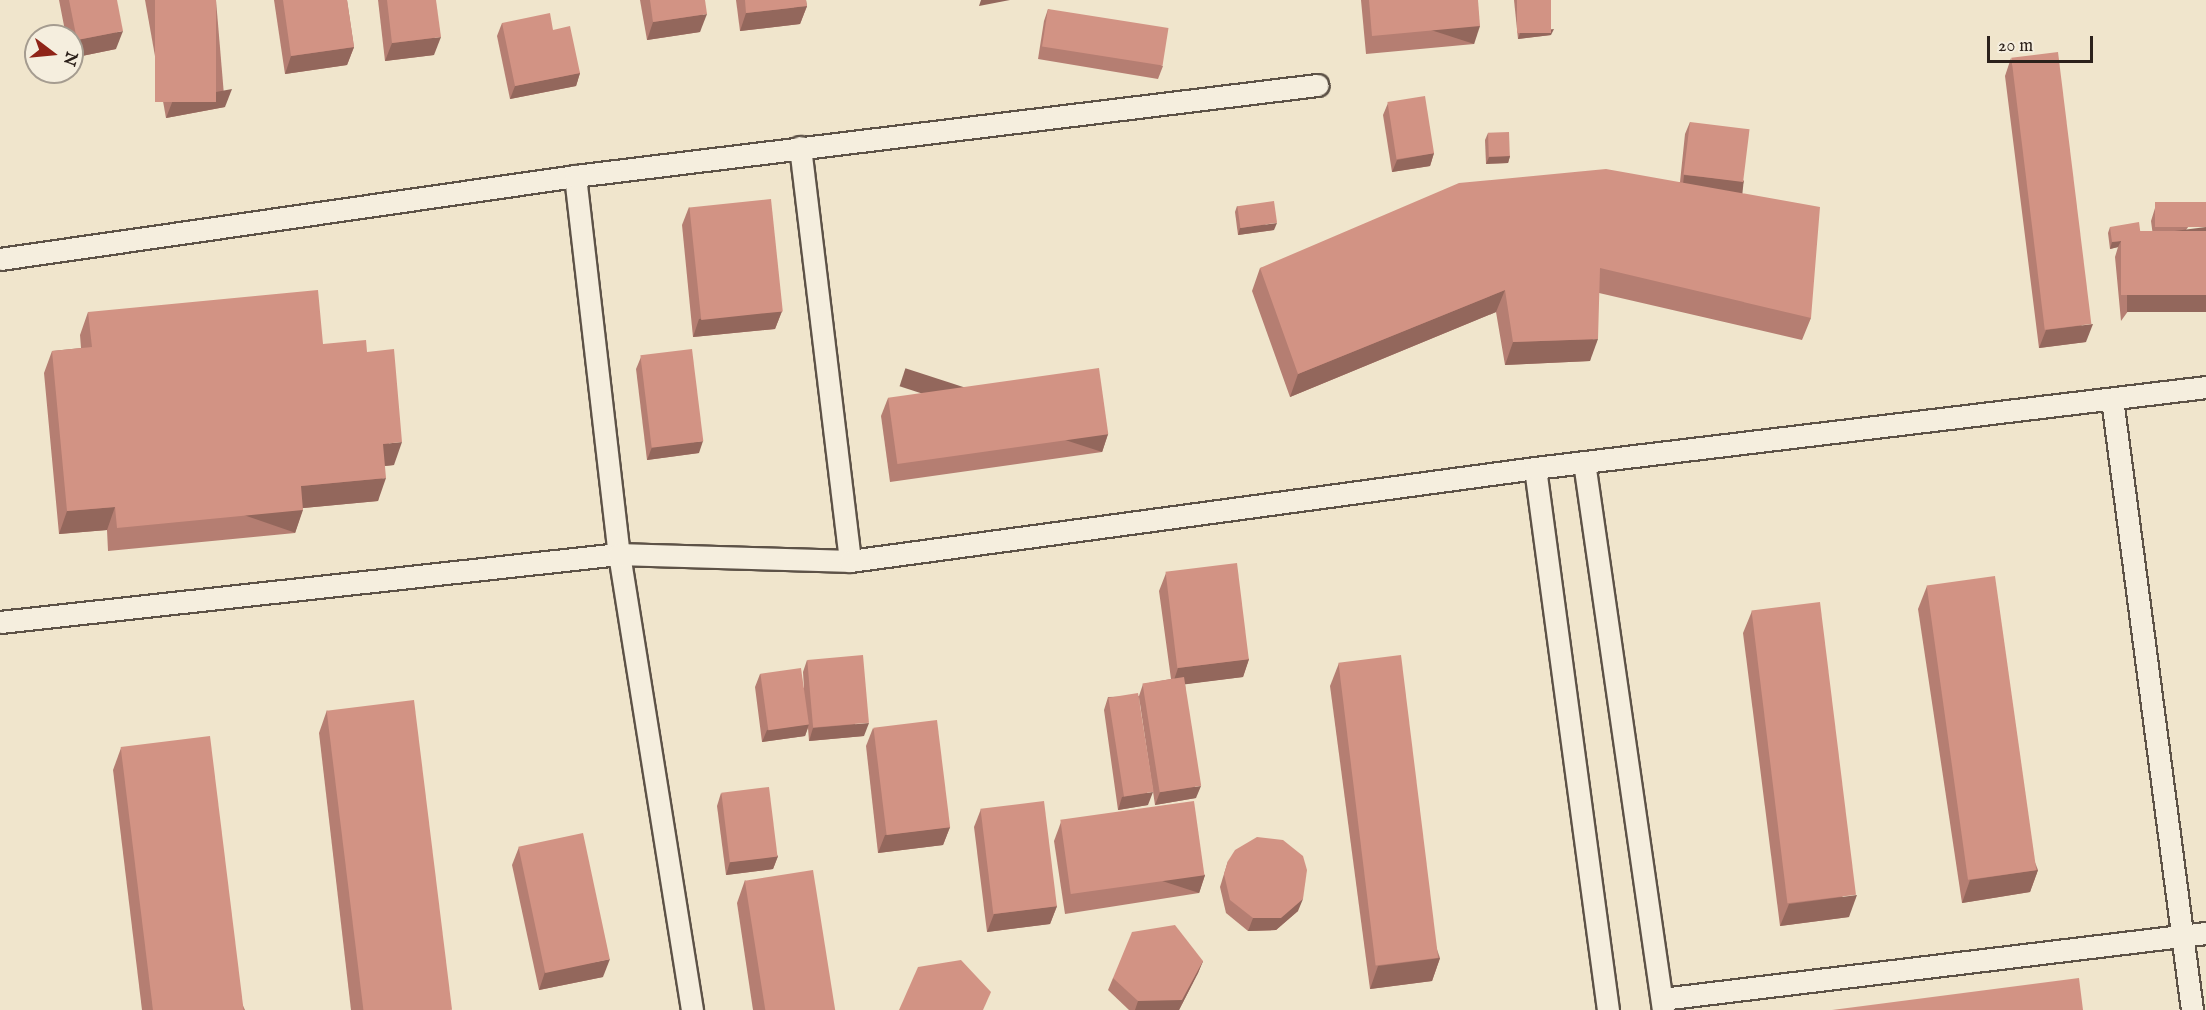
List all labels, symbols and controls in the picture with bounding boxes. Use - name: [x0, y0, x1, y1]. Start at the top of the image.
- north arrow: [24, 24, 84, 84]
- scale bar: [1990, 24, 2096, 62]
- text: 20 m: [1998, 35, 2033, 58]
- text: N: [58, 49, 81, 68]

